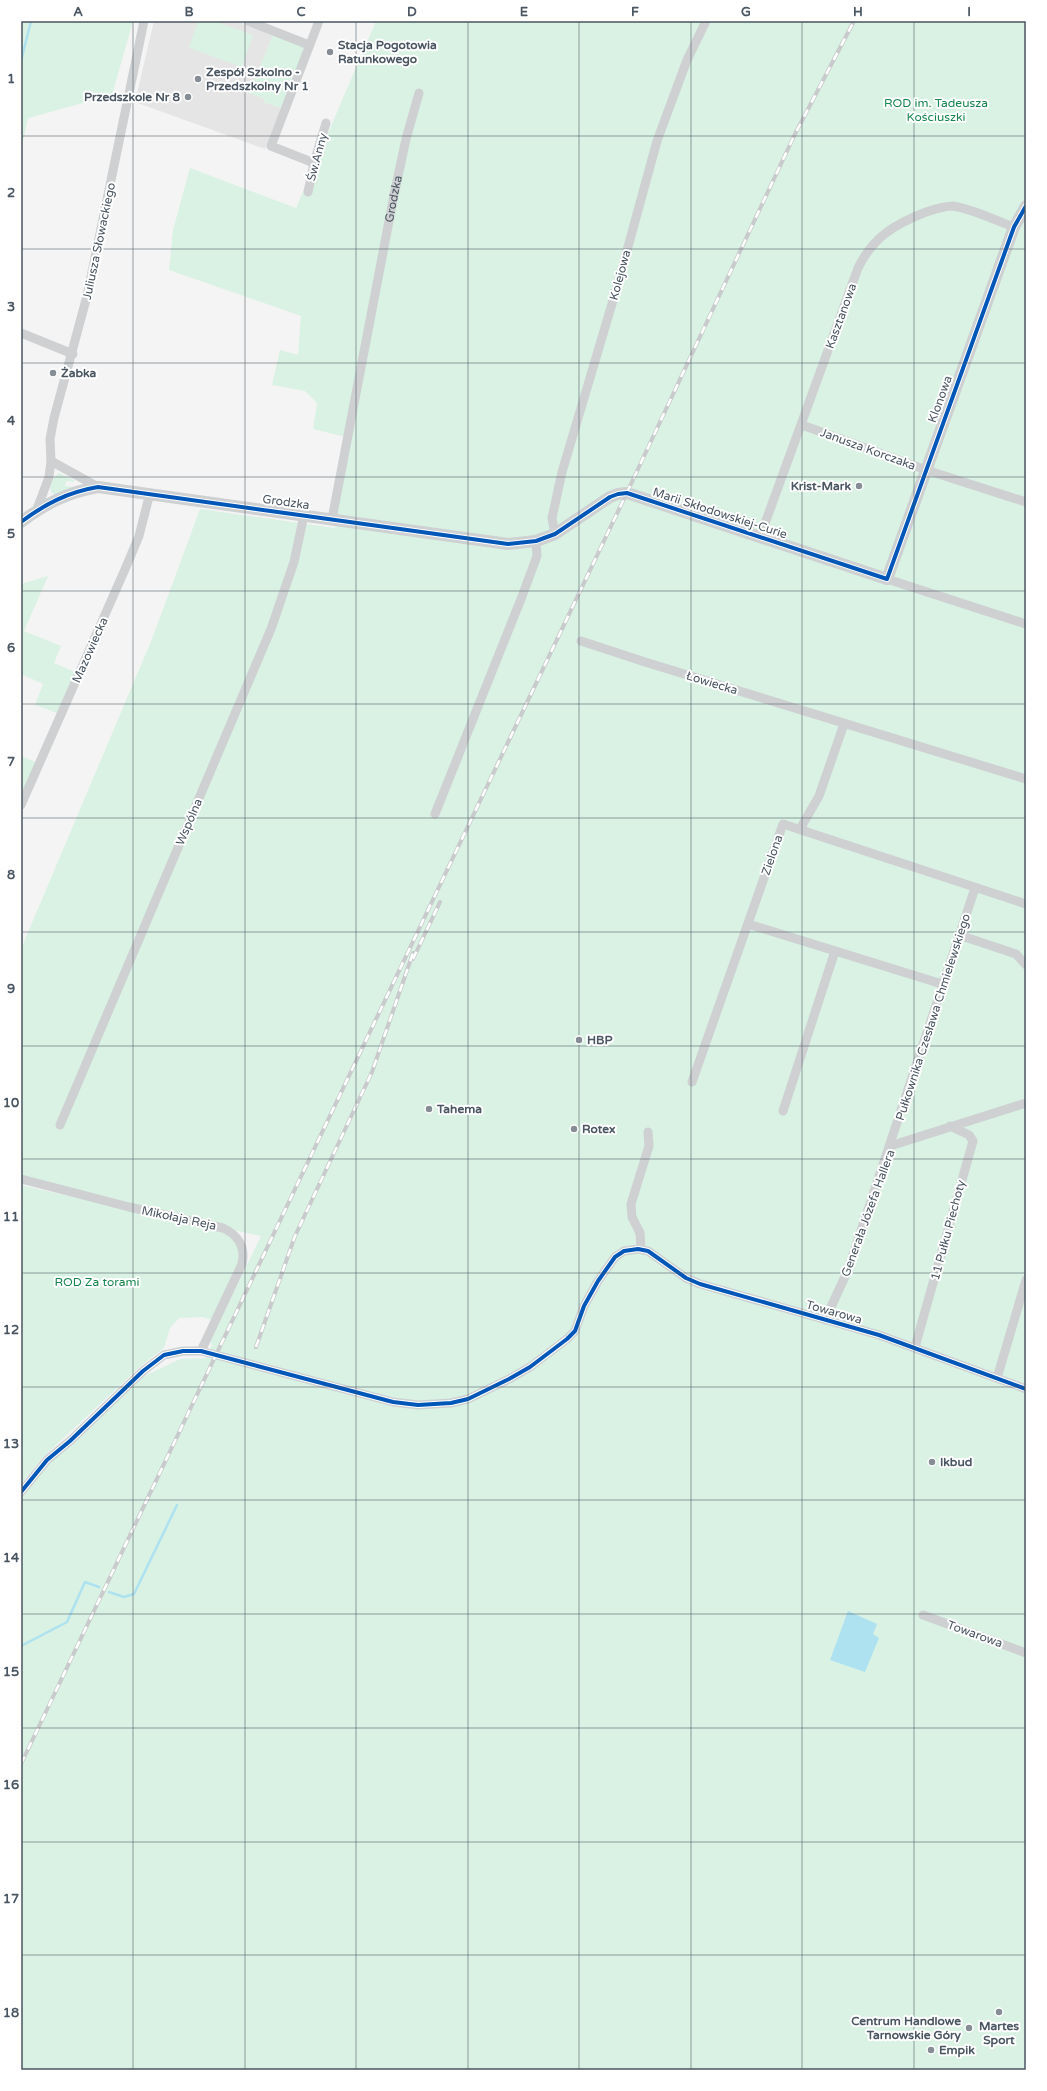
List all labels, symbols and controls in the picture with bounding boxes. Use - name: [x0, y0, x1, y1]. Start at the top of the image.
- text: A: [73, 4, 83, 20]
- text: B: [184, 4, 194, 20]
- text: C: [296, 4, 306, 20]
- text: D: [407, 4, 417, 20]
- text: E: [520, 4, 528, 20]
- text: F: [631, 4, 639, 20]
- text: G: [741, 4, 751, 20]
- text: H: [853, 4, 863, 20]
- text: I: [967, 4, 971, 20]
- place label: Stacja Pogotowia Ratunkowego: [338, 38, 437, 67]
- marker: Stacja Pogotowia Ratunkowego: [325, 47, 335, 57]
- place label: Zespół Szkolno - Przedszkolny Nr 1: [206, 65, 309, 94]
- text: 1: [7, 71, 15, 87]
- marker: Zespół Szkolno - Przedszkolny Nr 1: [193, 74, 203, 84]
- place label: Przedszkole Nr 8: [84, 90, 180, 104]
- marker: Przedszkole Nr 8: [183, 92, 193, 102]
- park label: ROD im. Tadeusza Kościuszki: [884, 96, 988, 124]
- street label: Św.Anny: [304, 131, 330, 182]
- street label: Grodzka: [382, 174, 405, 223]
- street label: Juliusza Słowackiego: [80, 181, 118, 301]
- text: 2: [7, 185, 15, 201]
- street label: Kolejowa: [607, 248, 633, 302]
- street label: Kasztanowa: [823, 281, 859, 351]
- text: 3: [7, 299, 15, 315]
- place label: Żabka: [61, 366, 96, 380]
- marker: Żabka: [48, 368, 58, 378]
- street label: Klonowa: [925, 374, 955, 424]
- text: 4: [7, 413, 16, 429]
- street label: Janusza Korczaka: [818, 425, 918, 473]
- place label: Krist-Mark: [791, 479, 851, 493]
- marker: Krist-Mark: [854, 481, 864, 491]
- street label: Marii Skłodowskiej-Curie: [651, 485, 789, 541]
- street label: Grodzka: [261, 492, 311, 512]
- text: 5: [7, 526, 15, 542]
- street label: Mazowiecka: [69, 615, 111, 685]
- text: 6: [7, 640, 15, 656]
- street label: Łowiecka: [685, 669, 739, 697]
- text: 7: [7, 754, 15, 770]
- street label: Wspólna: [173, 797, 205, 847]
- street label: Zielona: [759, 833, 785, 877]
- text: 8: [7, 867, 15, 883]
- street label: Pułkownika Czesława Chmielewskiego: [893, 912, 973, 1122]
- text: 9: [7, 981, 15, 997]
- place label: HBP: [587, 1033, 612, 1047]
- marker: HBP: [574, 1035, 584, 1045]
- text: 10: [3, 1095, 19, 1111]
- place label: Tahema: [436, 1102, 482, 1116]
- marker: Tahema: [424, 1104, 434, 1114]
- place label: Rotex: [582, 1122, 616, 1136]
- marker: Rotex: [569, 1124, 579, 1134]
- street label: Generała Józefa Hallera: [838, 1148, 898, 1278]
- street label: 11 Pułku Piechoty: [928, 1178, 968, 1282]
- street label: Mikołaja Reja: [140, 1203, 218, 1233]
- text: 11: [3, 1209, 19, 1225]
- park label: ROD Za torami: [54, 1275, 140, 1289]
- street label: Towarowa: [804, 1297, 864, 1327]
- text: 12: [3, 1322, 19, 1338]
- text: 13: [3, 1436, 19, 1452]
- place label: Ikbud: [940, 1455, 972, 1469]
- marker: Ikbud: [927, 1457, 937, 1467]
- text: 14: [3, 1550, 20, 1566]
- street label: Towarowa: [945, 1618, 1005, 1650]
- text: 15: [3, 1664, 19, 1680]
- text: 16: [3, 1777, 19, 1793]
- text: 17: [3, 1891, 19, 1907]
- text: 18: [3, 2005, 19, 2021]
- marker: Martes Sport: [994, 2007, 1004, 2017]
- place label: Centrum Handlowe Tarnowskie Góry: [851, 2014, 962, 2043]
- place label: Martes Sport: [979, 2019, 1019, 2048]
- marker: Centrum Handlowe Tarnowskie Góry: [964, 2023, 974, 2033]
- place label: Empik: [939, 2043, 975, 2058]
- marker: Empik: [926, 2045, 936, 2055]

